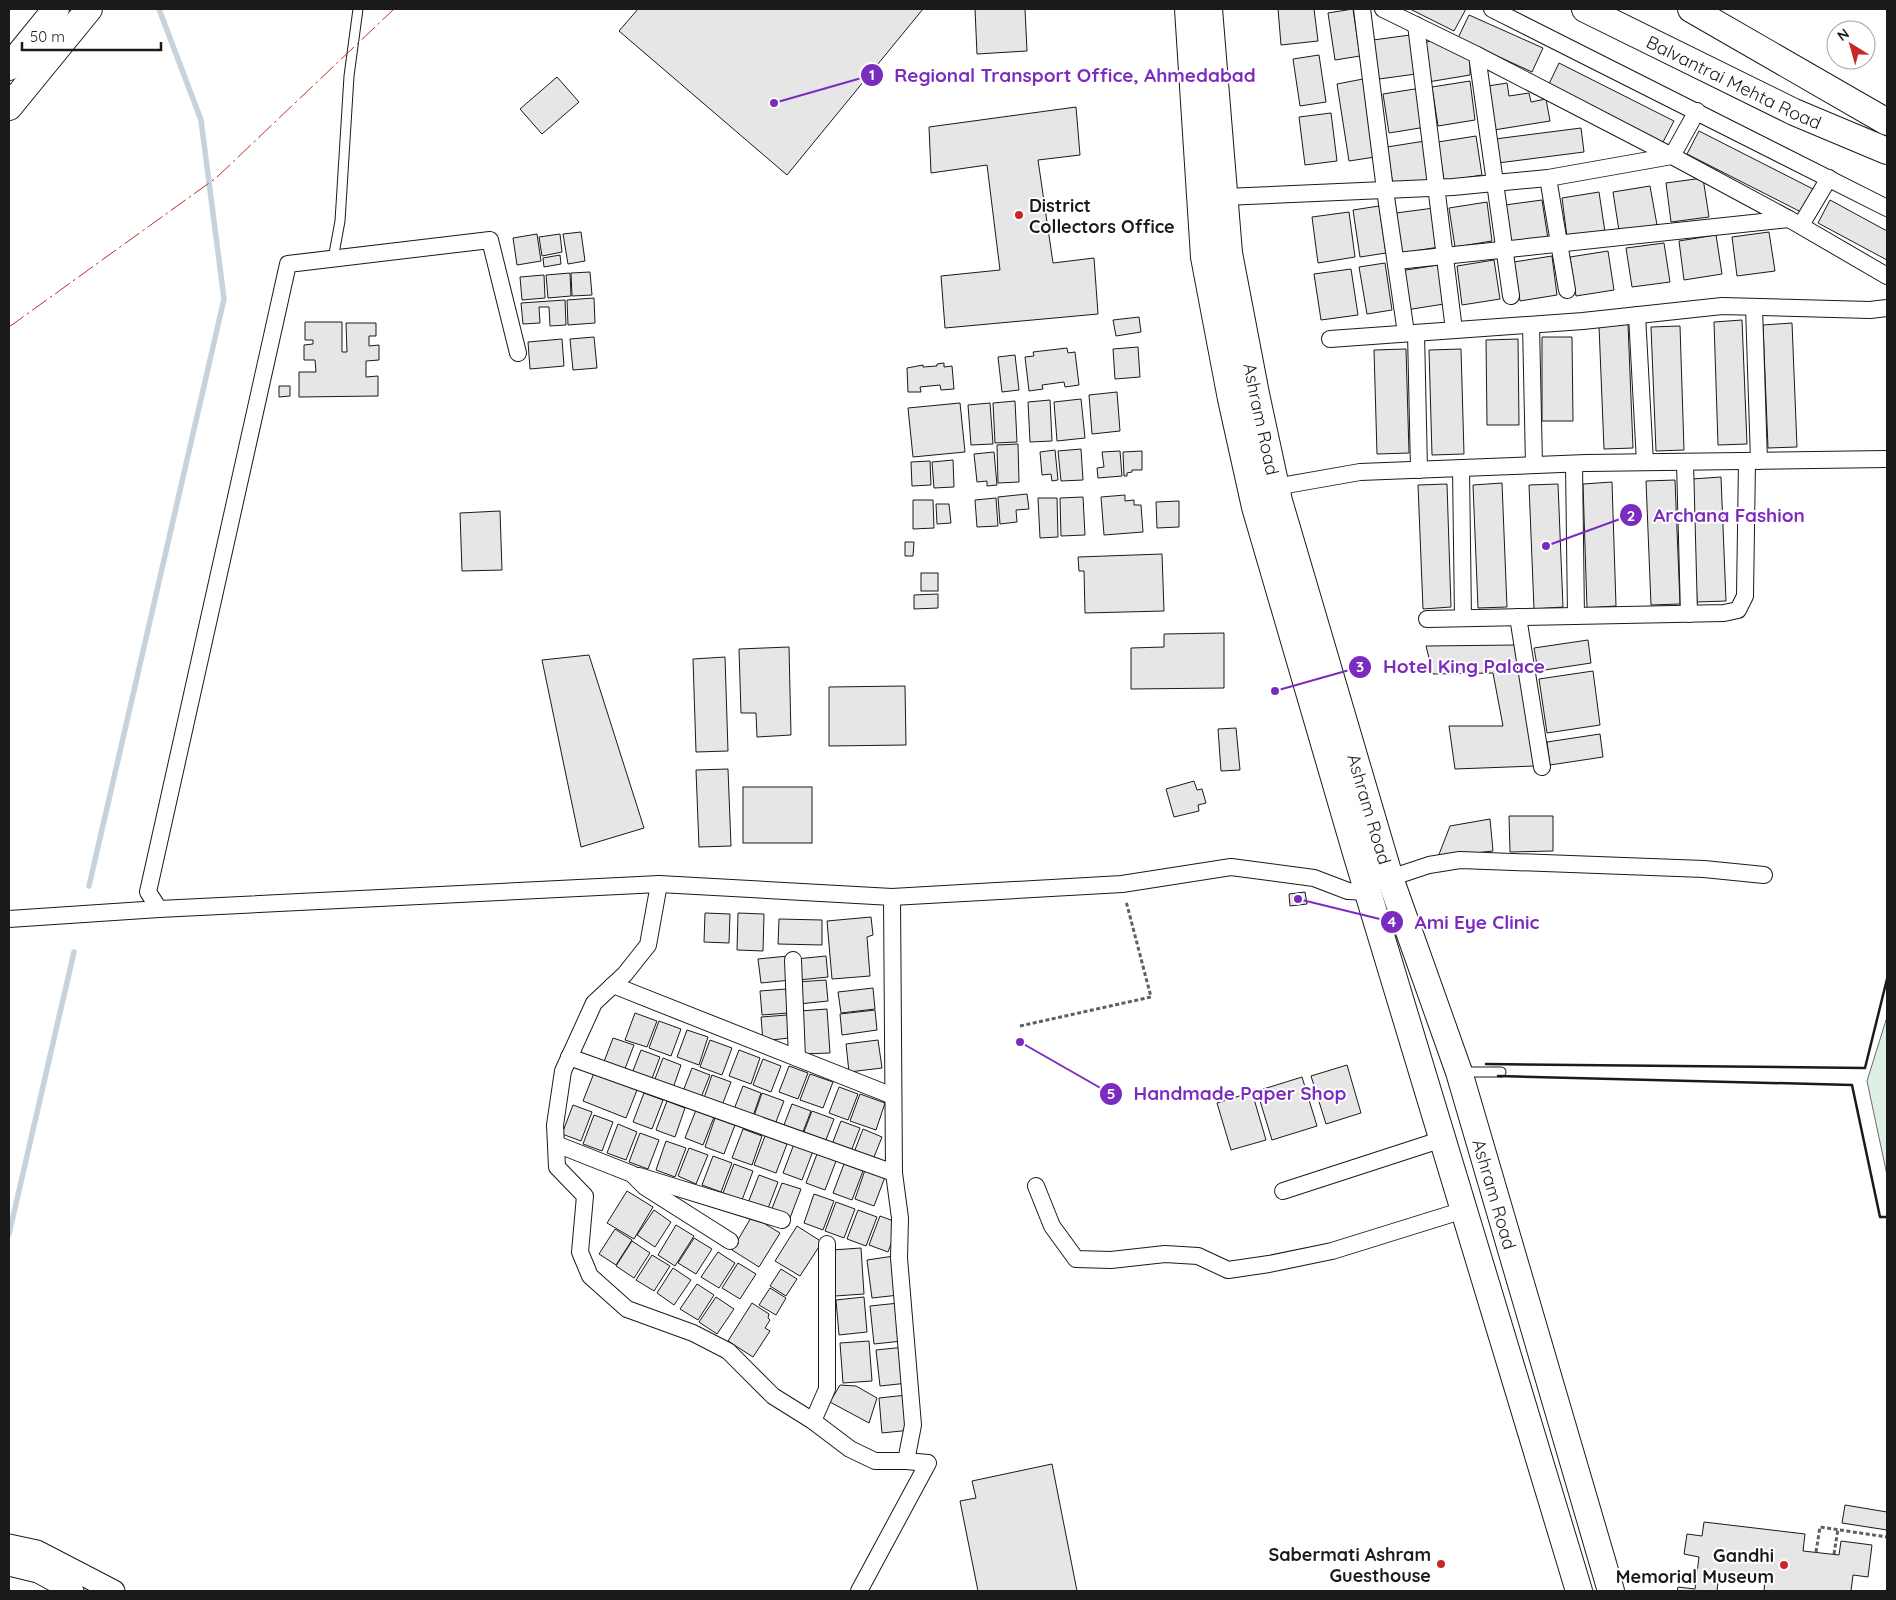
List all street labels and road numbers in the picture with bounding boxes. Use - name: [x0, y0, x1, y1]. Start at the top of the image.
- street label: Balvantrai Mehta Road: [1643, 30, 1825, 134]
- street label: Ashram Road: [1239, 361, 1285, 477]
- street label: Ashram Road: [1343, 751, 1397, 867]
- street label: Ashram Road: [1468, 1136, 1522, 1252]

